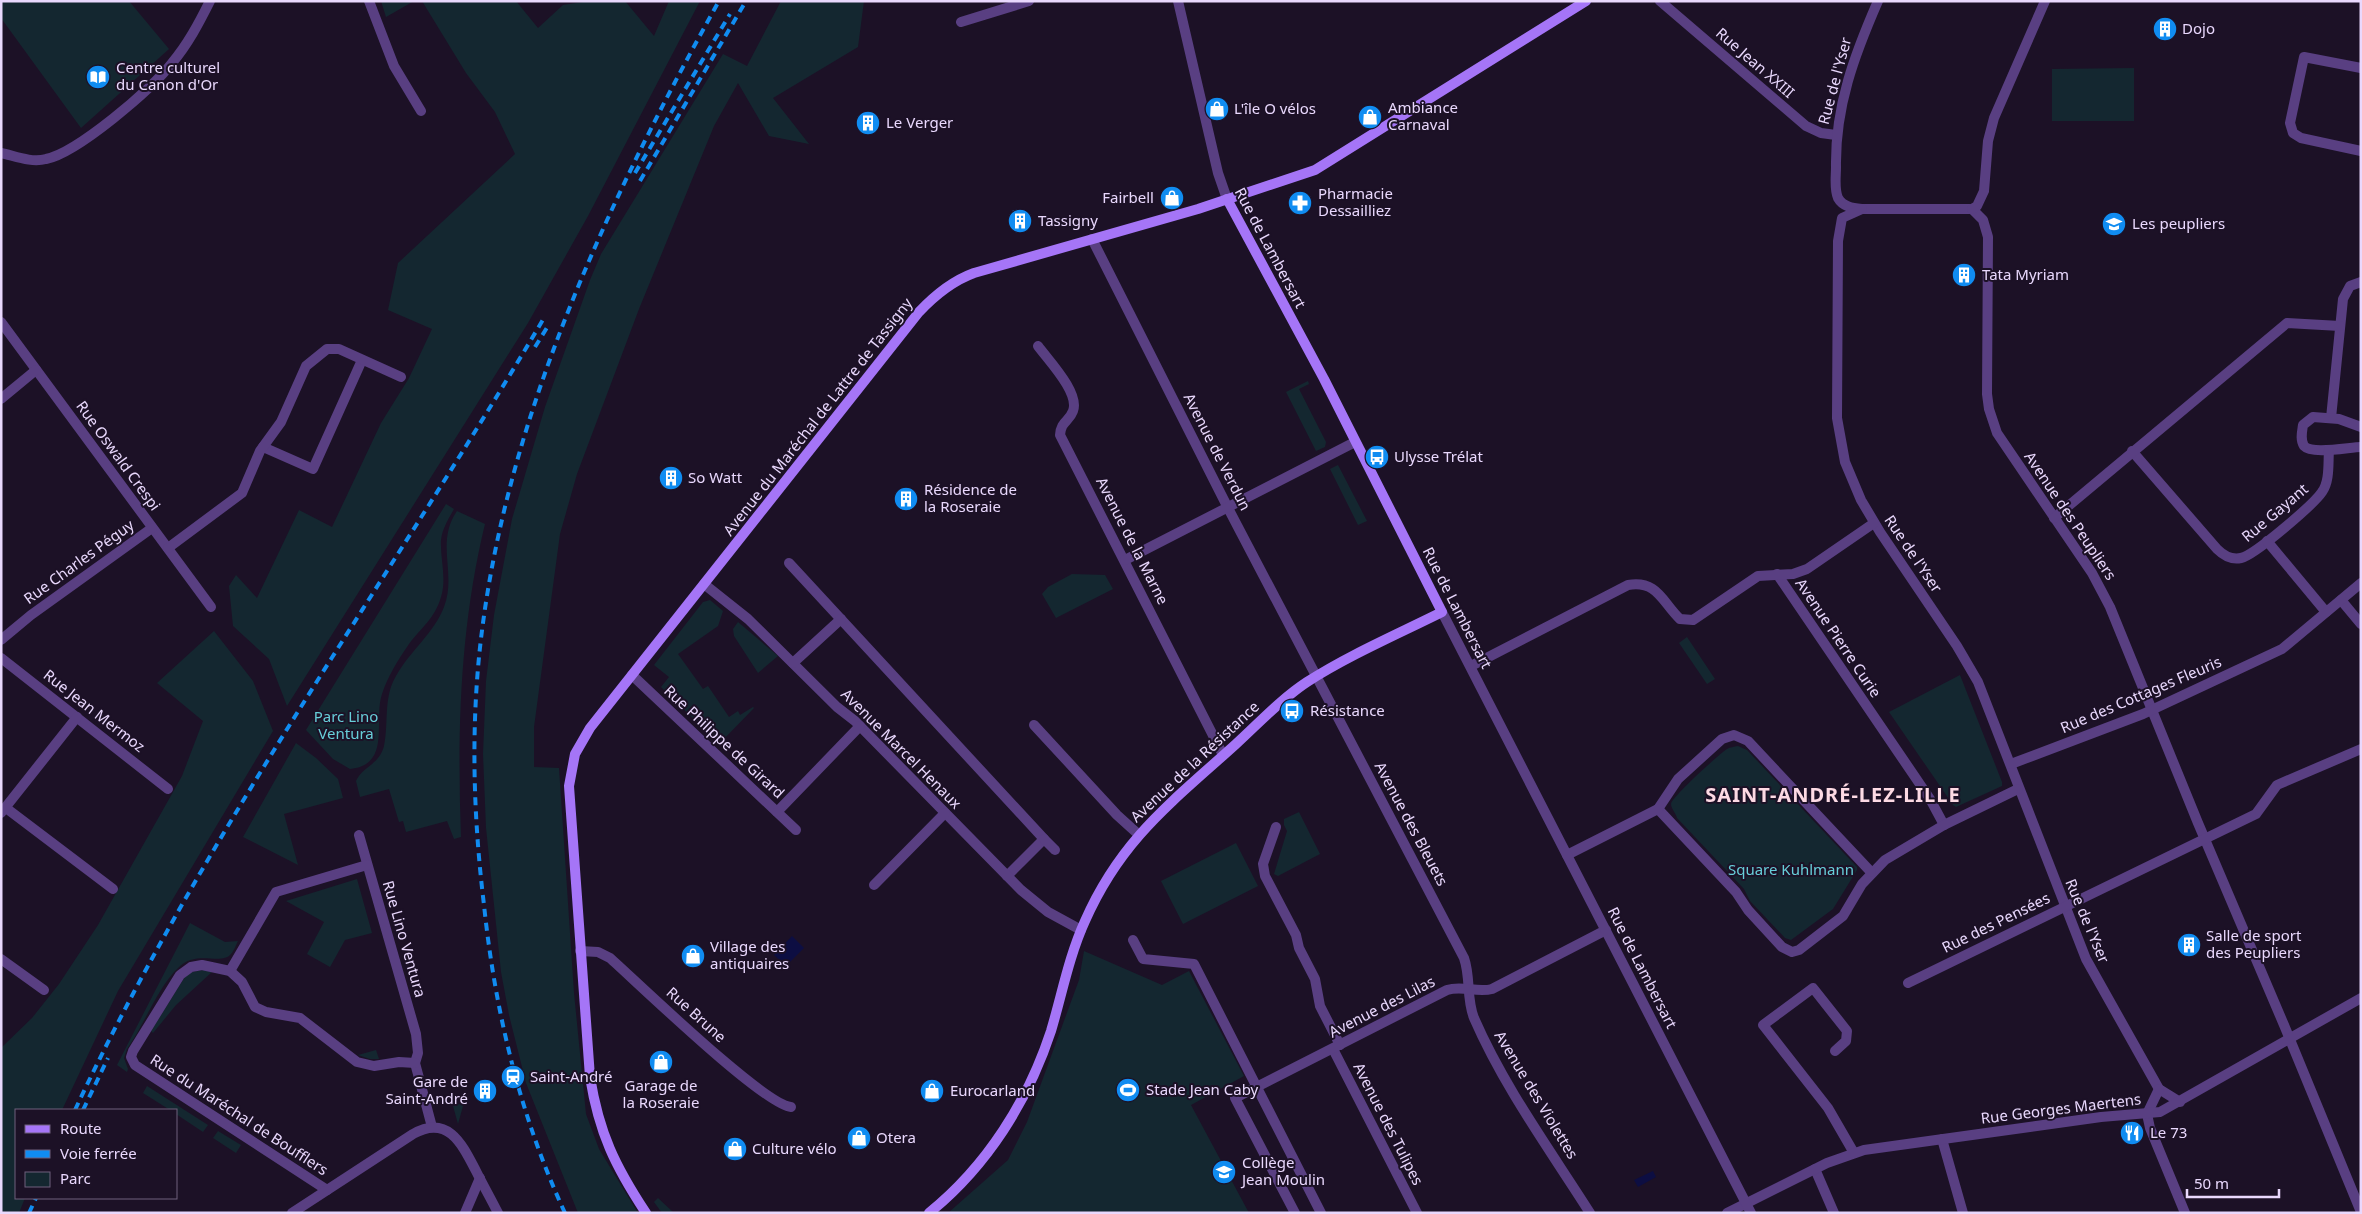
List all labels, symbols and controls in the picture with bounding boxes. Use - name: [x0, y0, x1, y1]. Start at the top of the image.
- building icon: Dojo: [2152, 16, 2178, 42]
- place label: Dojo: [2182, 18, 2215, 38]
- street label: Rue Jean XXIII: [1712, 23, 1799, 102]
- street label: Rue de l'Yser: [1813, 35, 1855, 127]
- place label: Centre culturel du Canon d'Or: [116, 57, 220, 94]
- library icon: Centre culturel du Canon d'Or: [85, 64, 111, 90]
- shop icon: L'île O vélos: [1204, 96, 1230, 122]
- place label: Ambiance Carnaval: [1388, 97, 1458, 134]
- place label: L'île O vélos: [1234, 98, 1316, 118]
- shop icon: Ambiance Carnaval: [1357, 104, 1383, 130]
- building icon: Le Verger: [855, 110, 881, 136]
- place label: Le Verger: [886, 112, 953, 132]
- place label: Pharmacie Dessailliez: [1318, 183, 1393, 220]
- street label: Rue de Lambersart: [1231, 184, 1311, 312]
- shop icon: Fairbell: [1159, 185, 1185, 211]
- place label: Fairbell: [1102, 187, 1154, 207]
- pharmacy icon: Pharmacie Dessailliez: [1287, 190, 1313, 216]
- building icon: Tassigny: [1007, 208, 1033, 234]
- place label: Tassigny: [1038, 210, 1098, 230]
- school or university icon: Les peupliers: [2101, 211, 2127, 237]
- place label: Les peupliers: [2132, 213, 2225, 233]
- building icon: Tata Myriam: [1951, 262, 1977, 288]
- place label: Tata Myriam: [1982, 264, 2069, 284]
- street label: Avenue du Maréchal de Lattre de Tassigny: [718, 293, 917, 539]
- street label: Avenue de Verdun: [1180, 390, 1256, 514]
- street label: Rue Oswald Crespi: [72, 396, 165, 514]
- bus stop icon: Ulysse Trélat: [1364, 444, 1390, 470]
- place label: Ulysse Trélat: [1394, 446, 1483, 466]
- street label: Avenue des Peupliers: [2020, 447, 2121, 584]
- building icon: So Watt: [658, 465, 684, 491]
- place label: So Watt: [688, 467, 743, 487]
- street label: Avenue de la Marne: [1092, 474, 1174, 608]
- street label: Rue Gayant: [2237, 478, 2312, 546]
- place label: Résidence de la Roseraie: [924, 479, 1017, 516]
- building icon: Résidence de la Roseraie: [893, 486, 919, 512]
- street label: Rue de l'Yser: [1880, 511, 1947, 596]
- street label: Rue Charles Péguy: [19, 514, 138, 608]
- street label: Rue de Lambersart: [1419, 543, 1497, 672]
- street label: Avenue Pierre Curie: [1791, 574, 1886, 701]
- street label: Rue des Cottages Fleuris: [2057, 651, 2224, 737]
- street label: Rue Jean Mermoz: [40, 664, 149, 756]
- street label: Rue Philippe de Girard: [660, 680, 789, 802]
- street label: Avenue Marcel Henaux: [837, 684, 966, 813]
- street label: Avenue de la Résistance: [1126, 696, 1263, 826]
- bus stop icon: Résistance: [1279, 698, 1305, 724]
- place label: Résistance: [1310, 700, 1385, 720]
- park label: Parc Lino Ventura: [314, 706, 378, 743]
- street label: Avenue des Bleuets: [1371, 758, 1453, 889]
- district label: SAINT-ANDRÉ-LEZ-LILLE: [1705, 781, 1961, 808]
- park label: Square Kuhlmann: [1728, 859, 1854, 879]
- street label: Rue de l'Yser: [2061, 875, 2115, 966]
- street label: Rue Lino Ventura: [379, 878, 431, 999]
- street label: Rue des Pensées: [1938, 887, 2053, 957]
- street label: Rue de Lambersart: [1604, 903, 1682, 1032]
- place label: Salle de sport des Peupliers: [2206, 925, 2302, 962]
- building icon: Salle de sport des Peupliers: [2176, 932, 2202, 958]
- place label: Village des antiquaires: [710, 936, 789, 973]
- shop icon: Village des antiquaires: [680, 943, 706, 969]
- street label: Avenue des Lilas: [1325, 971, 1438, 1041]
- street label: Rue Brune: [663, 982, 731, 1046]
- street label: Avenue des Violettes: [1491, 1027, 1583, 1162]
- street label: Rue du Maréchal de Boufflers: [147, 1049, 332, 1179]
- shop icon: Garage de la Roseraie: [648, 1049, 674, 1075]
- street label: Avenue des Tulipes: [1349, 1059, 1428, 1188]
- station icon: Saint-André: [500, 1064, 526, 1090]
- place label: Saint-André: [530, 1066, 612, 1086]
- place label: Gare de Saint-André: [386, 1071, 468, 1108]
- place label: Garage de la Roseraie: [623, 1075, 699, 1112]
- sports icon: Stade Jean Caby: [1115, 1077, 1141, 1103]
- building icon: Gare de Saint-André: [472, 1078, 498, 1104]
- shop icon: Eurocarland: [919, 1078, 945, 1104]
- place label: Stade Jean Caby: [1146, 1079, 1259, 1099]
- place label: Eurocarland: [950, 1080, 1035, 1100]
- street label: Rue Georges Maertens: [1980, 1088, 2142, 1128]
- legend: [15, 1109, 178, 1199]
- text: Route: [60, 1118, 102, 1138]
- restaurant icon: Le 73: [2119, 1120, 2145, 1146]
- place label: Le 73: [2150, 1122, 2187, 1142]
- shop icon: Otera: [846, 1125, 872, 1151]
- place label: Otera: [876, 1127, 916, 1147]
- shop icon: Culture vélo: [722, 1136, 748, 1162]
- place label: Culture vélo: [752, 1138, 837, 1158]
- text: Voie ferrée: [60, 1143, 137, 1163]
- place label: Collège Jean Moulin: [1240, 1152, 1325, 1189]
- school or university icon: Collège Jean Moulin: [1211, 1159, 1237, 1185]
- scale bar: [2187, 1166, 2280, 1198]
- text: Parc: [60, 1168, 91, 1188]
- text: 50 m: [2194, 1173, 2229, 1193]

